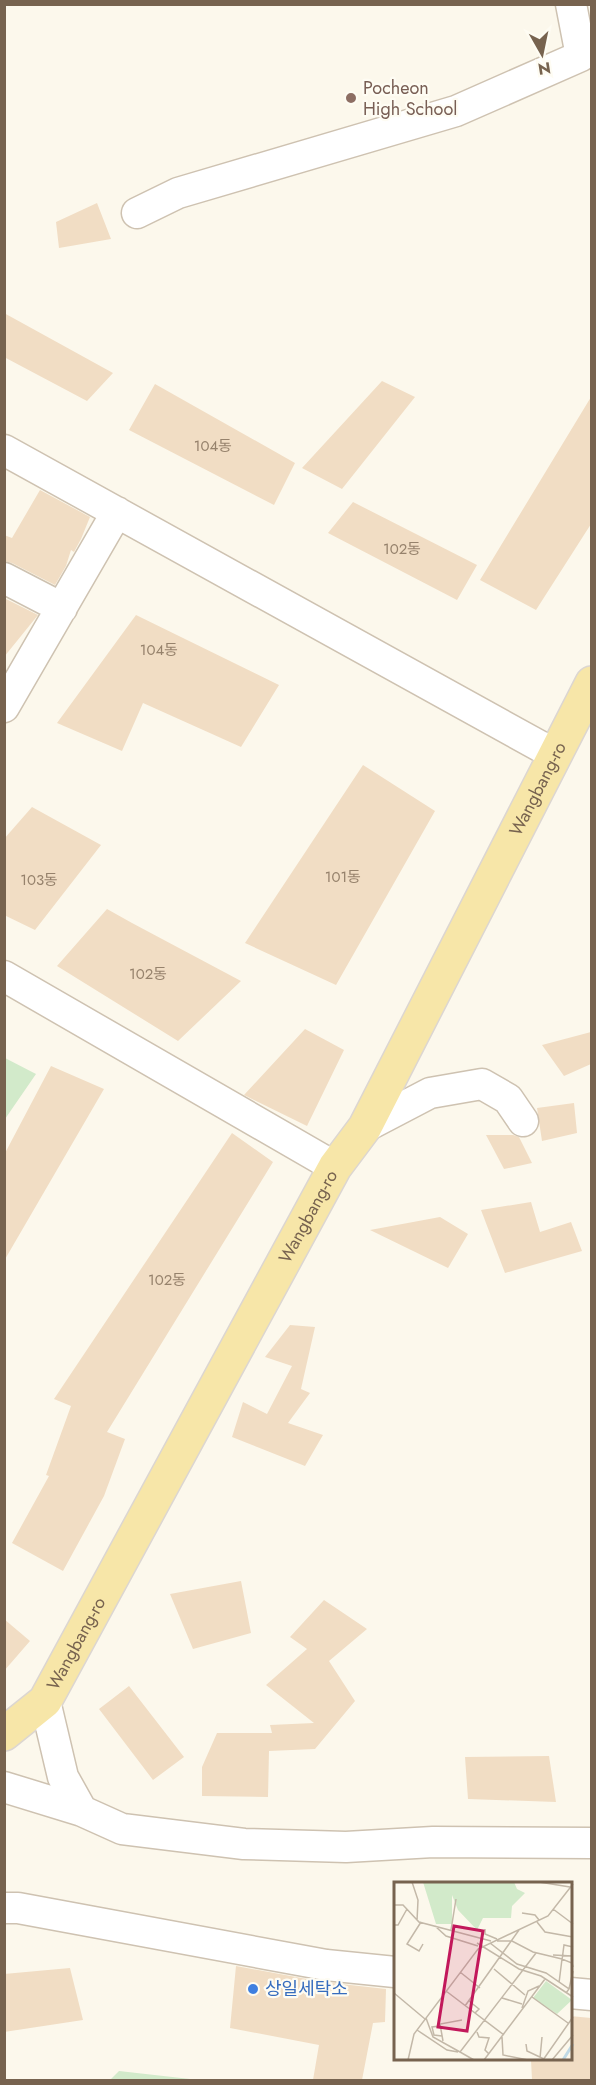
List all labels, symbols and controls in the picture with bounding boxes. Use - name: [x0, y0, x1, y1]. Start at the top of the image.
- north arrow: [512, 24, 572, 84]
- text: N: [536, 56, 552, 81]
- place label: Pocheon High School: [363, 75, 457, 122]
- marker: Pocheon High School: [344, 91, 358, 105]
- house number: 104동: [194, 435, 232, 457]
- house number: 102동: [383, 538, 421, 560]
- house number: 104동: [140, 639, 178, 661]
- street label: Wangbang-ro: [503, 737, 573, 841]
- house number: 101동: [325, 866, 361, 888]
- house number: 103동: [20, 869, 58, 891]
- house number: 102동: [129, 963, 167, 985]
- street label: Wangbang-ro: [272, 1165, 344, 1268]
- house number: 102동: [148, 1269, 186, 1291]
- street label: Wangbang-ro: [40, 1592, 112, 1695]
- inset map: [394, 1882, 572, 2061]
- place label: 상일세탁소: [265, 1976, 348, 2002]
- marker: 상일세탁소: [246, 1982, 260, 1996]

